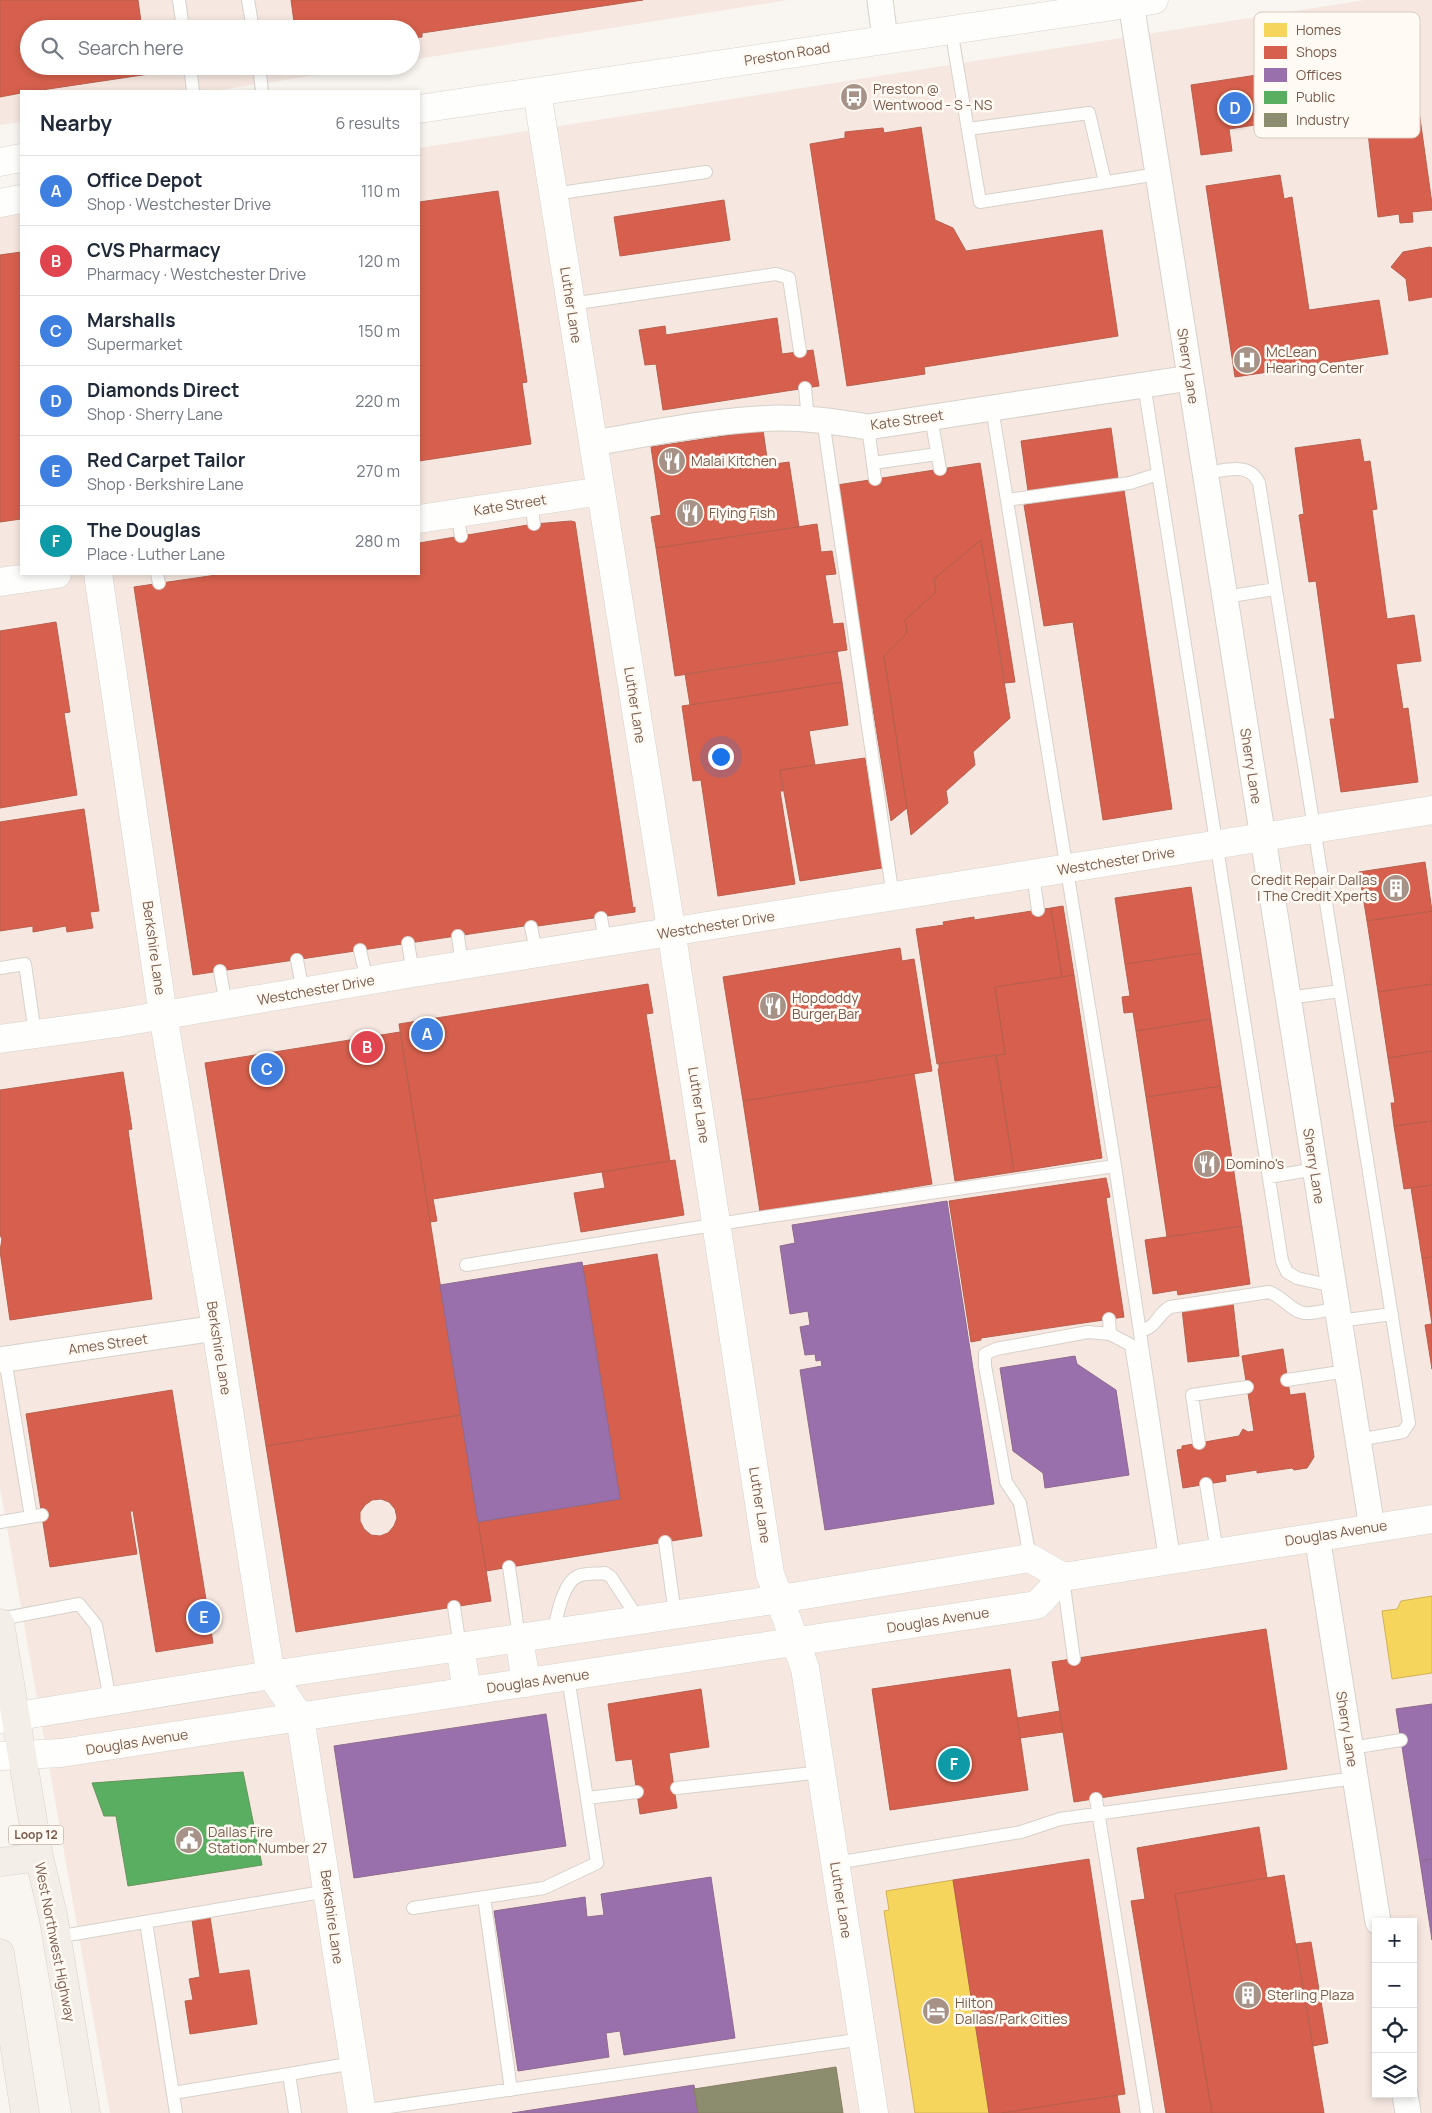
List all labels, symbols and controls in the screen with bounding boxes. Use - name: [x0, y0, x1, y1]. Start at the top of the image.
- legend: [1254, 12, 1420, 138]
- search box: [20, 20, 420, 75]
- text: Homes: [1296, 20, 1341, 39]
- icon: search: [38, 34, 66, 62]
- text: Search here: [78, 35, 184, 61]
- street label: Preston Road: [743, 37, 831, 70]
- text: Shops: [1296, 42, 1337, 61]
- text: Offices: [1296, 65, 1342, 84]
- place label: Preston @ Wentwood - S - NS: [873, 79, 993, 114]
- bus stop icon: Preston @ Wentwood - S - NS: [839, 82, 869, 112]
- text: Public: [1296, 87, 1336, 106]
- pin: D: [1219, 89, 1251, 127]
- text: Nearby: [40, 109, 112, 137]
- text: Industry: [1296, 110, 1350, 129]
- text: 6 results: [335, 112, 400, 134]
- text: Office Depot: [87, 167, 202, 193]
- text: A: [51, 180, 61, 202]
- text: 110 m: [361, 180, 400, 202]
- text: Shop · Westchester Drive: [87, 193, 271, 215]
- text: CVS Pharmacy: [87, 237, 221, 263]
- text: B: [51, 250, 61, 272]
- text: 120 m: [358, 250, 400, 272]
- text: Pharmacy · Westchester Drive: [87, 263, 306, 285]
- street label: Luther Lane: [556, 266, 587, 344]
- text: Marshalls: [87, 307, 175, 333]
- text: C: [50, 320, 62, 342]
- text: 150 m: [358, 320, 400, 342]
- street label: Sherry Lane: [1173, 327, 1204, 405]
- text: Supermarket: [87, 333, 183, 355]
- place label: McLean Hearing Center: [1266, 342, 1364, 377]
- hospital icon: McLean Hearing Center: [1232, 345, 1262, 375]
- text: Diamonds Direct: [87, 377, 239, 403]
- text: D: [50, 390, 62, 412]
- text: 220 m: [355, 390, 400, 412]
- text: Shop · Sherry Lane: [87, 403, 223, 425]
- street label: Kate Street: [869, 405, 945, 434]
- restaurant icon: Malai Kitchen: [657, 446, 687, 476]
- text: Red Carpet Tailor: [87, 447, 245, 473]
- place label: Malai Kitchen: [691, 451, 777, 470]
- text: E: [51, 460, 61, 482]
- text: 270 m: [356, 460, 400, 482]
- text: Shop · Berkshire Lane: [87, 473, 244, 495]
- street label: Kate Street: [472, 489, 548, 520]
- restaurant icon: Flying Fish: [675, 498, 705, 528]
- place label: Flying Fish: [709, 503, 775, 522]
- text: The Douglas: [87, 517, 201, 543]
- text: F: [52, 530, 60, 552]
- text: 280 m: [355, 530, 400, 552]
- text: Place · Luther Lane: [87, 543, 225, 565]
- street label: Luther Lane: [620, 666, 651, 744]
- street label: Sherry Lane: [1236, 727, 1267, 805]
- your location: [708, 744, 734, 770]
- street label: Westchester Drive: [1056, 842, 1176, 879]
- place label: Credit Repair Dallas | The Credit Xperts: [1251, 870, 1377, 905]
- building icon: Credit Repair Dallas | The Credit Xperts: [1381, 873, 1411, 903]
- street label: Berkshire Lane: [138, 900, 171, 996]
- street label: Westchester Drive: [656, 906, 776, 943]
- street label: Westchester Drive: [256, 970, 376, 1009]
- place label: Hopdoddy Burger Bar: [792, 988, 859, 1023]
- restaurant icon: Hopdoddy Burger Bar: [758, 991, 788, 1021]
- pin: A: [411, 1015, 443, 1053]
- pin: B: [351, 1028, 383, 1066]
- pin: C: [251, 1050, 283, 1088]
- street label: Luther Lane: [684, 1066, 715, 1144]
- street label: Sherry Lane: [1299, 1127, 1330, 1205]
- restaurant icon: Domino's: [1192, 1149, 1222, 1179]
- place label: Domino's: [1226, 1154, 1284, 1173]
- street label: Berkshire Lane: [203, 1300, 236, 1396]
- street label: Ames Street: [67, 1328, 149, 1358]
- street label: Luther Lane: [745, 1466, 776, 1544]
- street label: Douglas Avenue: [1283, 1515, 1388, 1550]
- pin: E: [188, 1598, 220, 1636]
- street label: Douglas Avenue: [885, 1602, 990, 1637]
- street label: Douglas Avenue: [485, 1664, 590, 1697]
- street label: Sherry Lane: [1332, 1690, 1363, 1768]
- street label: Douglas Avenue: [84, 1724, 189, 1759]
- pin: F: [938, 1745, 970, 1783]
- place label: Dallas Fire Station Number 27: [208, 1822, 327, 1857]
- public building icon: Dallas Fire Station Number 27: [174, 1825, 204, 1855]
- road number: Loop 12: [8, 1826, 64, 1844]
- street label: West Northwest Highway: [31, 1861, 80, 2024]
- street label: Luther Lane: [826, 1861, 857, 1939]
- street label: Berkshire Lane: [316, 1869, 349, 1965]
- map controls: [1372, 1918, 1417, 2098]
- button: +: [1372, 1918, 1417, 1963]
- button: −: [1372, 1963, 1417, 2008]
- building icon: Sterling Plaza: [1233, 1980, 1263, 2010]
- place label: Sterling Plaza: [1267, 1985, 1354, 2004]
- place label: Hilton Dallas/Park Cities: [955, 1993, 1068, 2028]
- hotel icon: Hilton Dallas/Park Cities: [921, 1996, 951, 2026]
- button: locate: [1372, 2008, 1417, 2053]
- button: layers: [1372, 2053, 1417, 2098]

